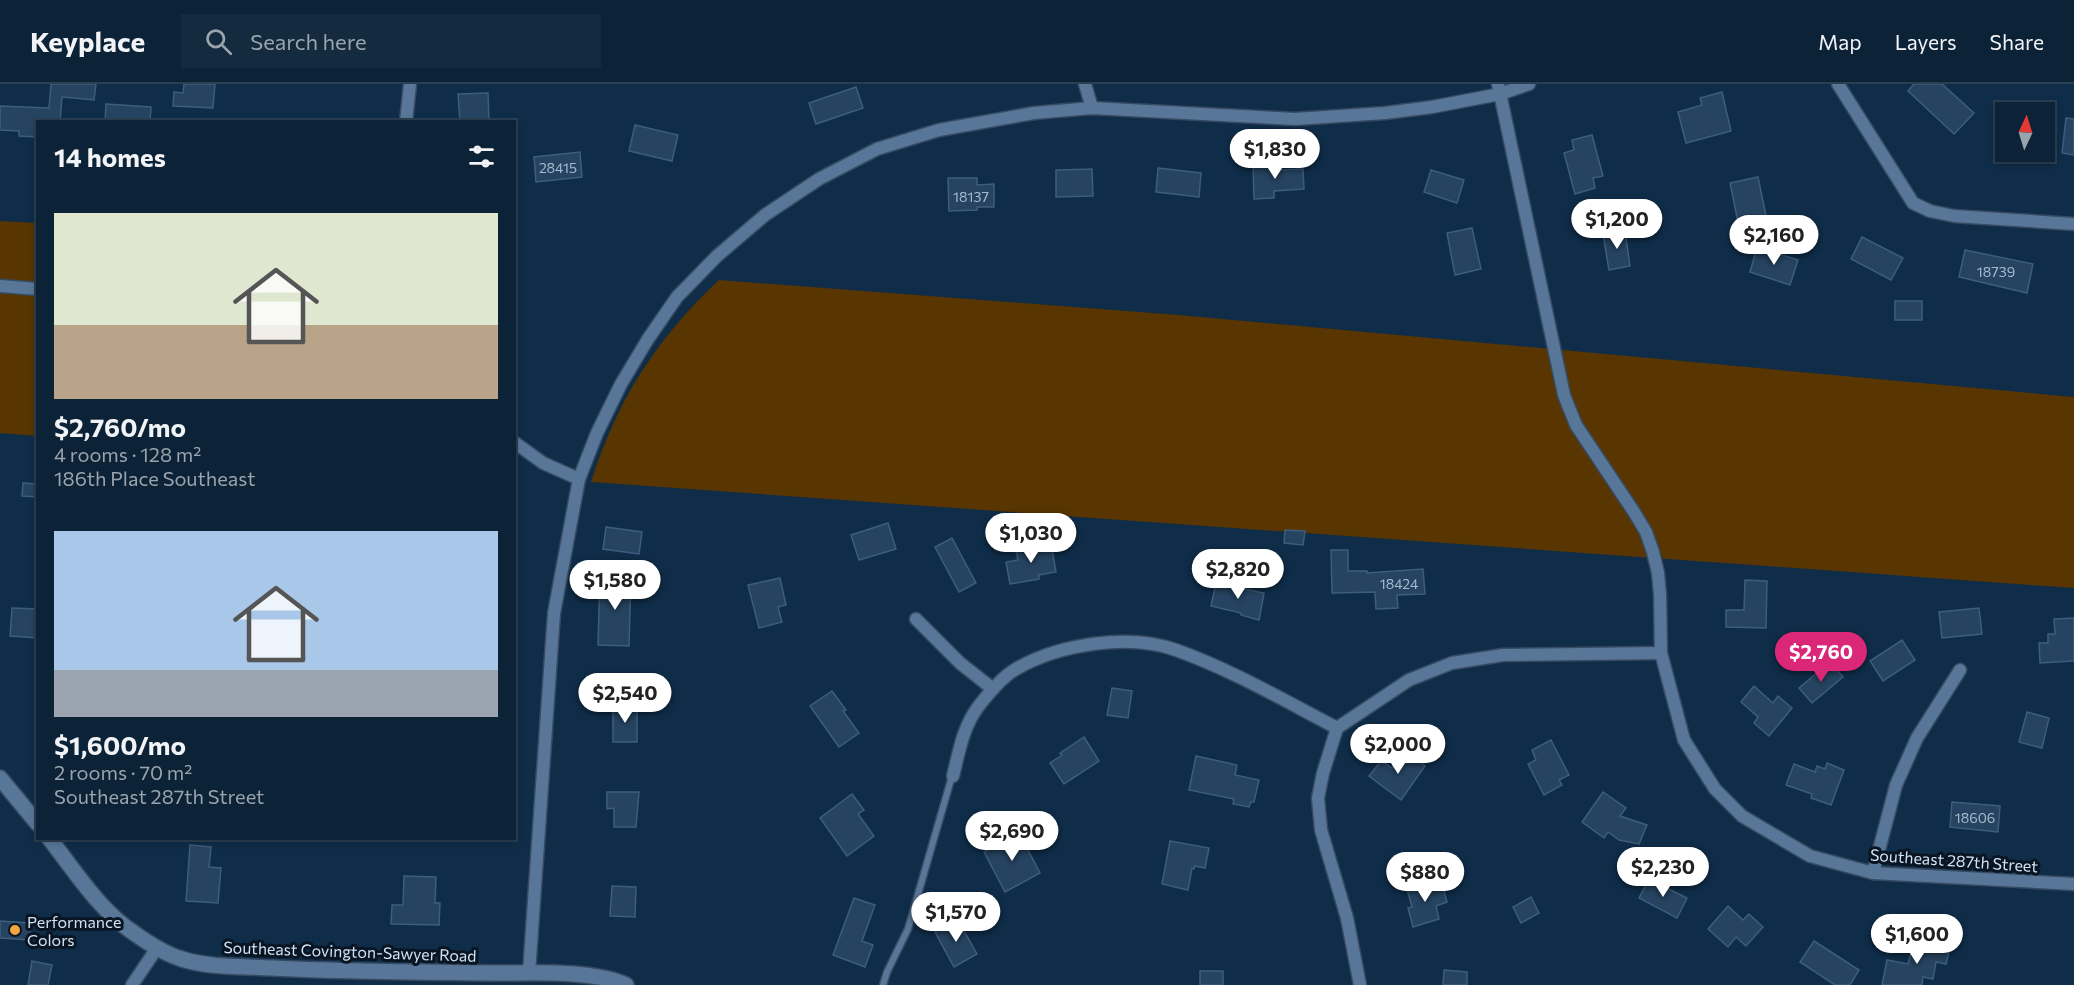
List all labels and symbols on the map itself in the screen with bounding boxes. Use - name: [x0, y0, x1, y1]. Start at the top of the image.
- north arrow: [1995, 102, 2055, 162]
- pin: $1,830: [1226, 129, 1324, 180]
- house number: 28415: [539, 159, 577, 176]
- house number: 18137: [953, 188, 989, 205]
- pin: $1,200: [1568, 199, 1666, 250]
- pin: $2,160: [1725, 215, 1823, 266]
- house number: 18739: [1977, 263, 2015, 280]
- pin: $1,030: [982, 513, 1080, 564]
- pin: $2,820: [1189, 549, 1287, 600]
- pin: $1,580: [566, 560, 664, 611]
- house number: 18424: [1380, 575, 1419, 592]
- pin: $2,760: [1772, 632, 1870, 683]
- pin: $2,540: [576, 673, 674, 724]
- pin: $2,000: [1349, 724, 1447, 775]
- house number: 18606: [1955, 809, 1995, 826]
- pin: $2,690: [963, 811, 1061, 862]
- street label: Southeast 287th Street: [1869, 845, 2039, 875]
- pin: $2,230: [1614, 847, 1712, 898]
- pin: $880: [1389, 852, 1461, 903]
- pin: $1,570: [907, 892, 1005, 943]
- place label: Performance Colors: [27, 912, 121, 949]
- pin: $1,600: [1868, 914, 1966, 965]
- marker: Performance Colors: [8, 923, 22, 937]
- street label: Southeast Covington-Sawyer Road: [223, 937, 477, 965]

